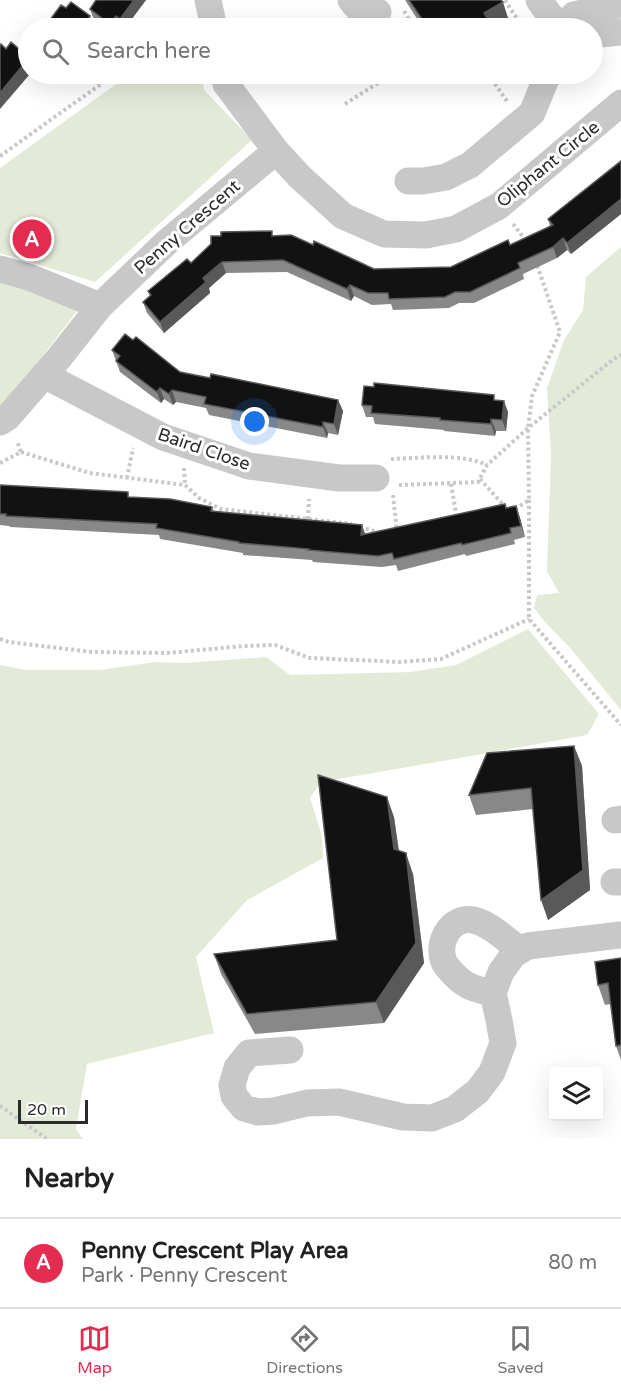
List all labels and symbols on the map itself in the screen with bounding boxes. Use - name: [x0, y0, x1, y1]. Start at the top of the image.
- street label: Oliphant Circle: [492, 116, 604, 212]
- street label: Penny Crescent: [129, 175, 245, 279]
- pin: A: [12, 216, 51, 262]
- your location: [240, 407, 269, 436]
- street label: Baird Close: [155, 423, 253, 475]
- scale bar: [18, 1097, 88, 1124]

